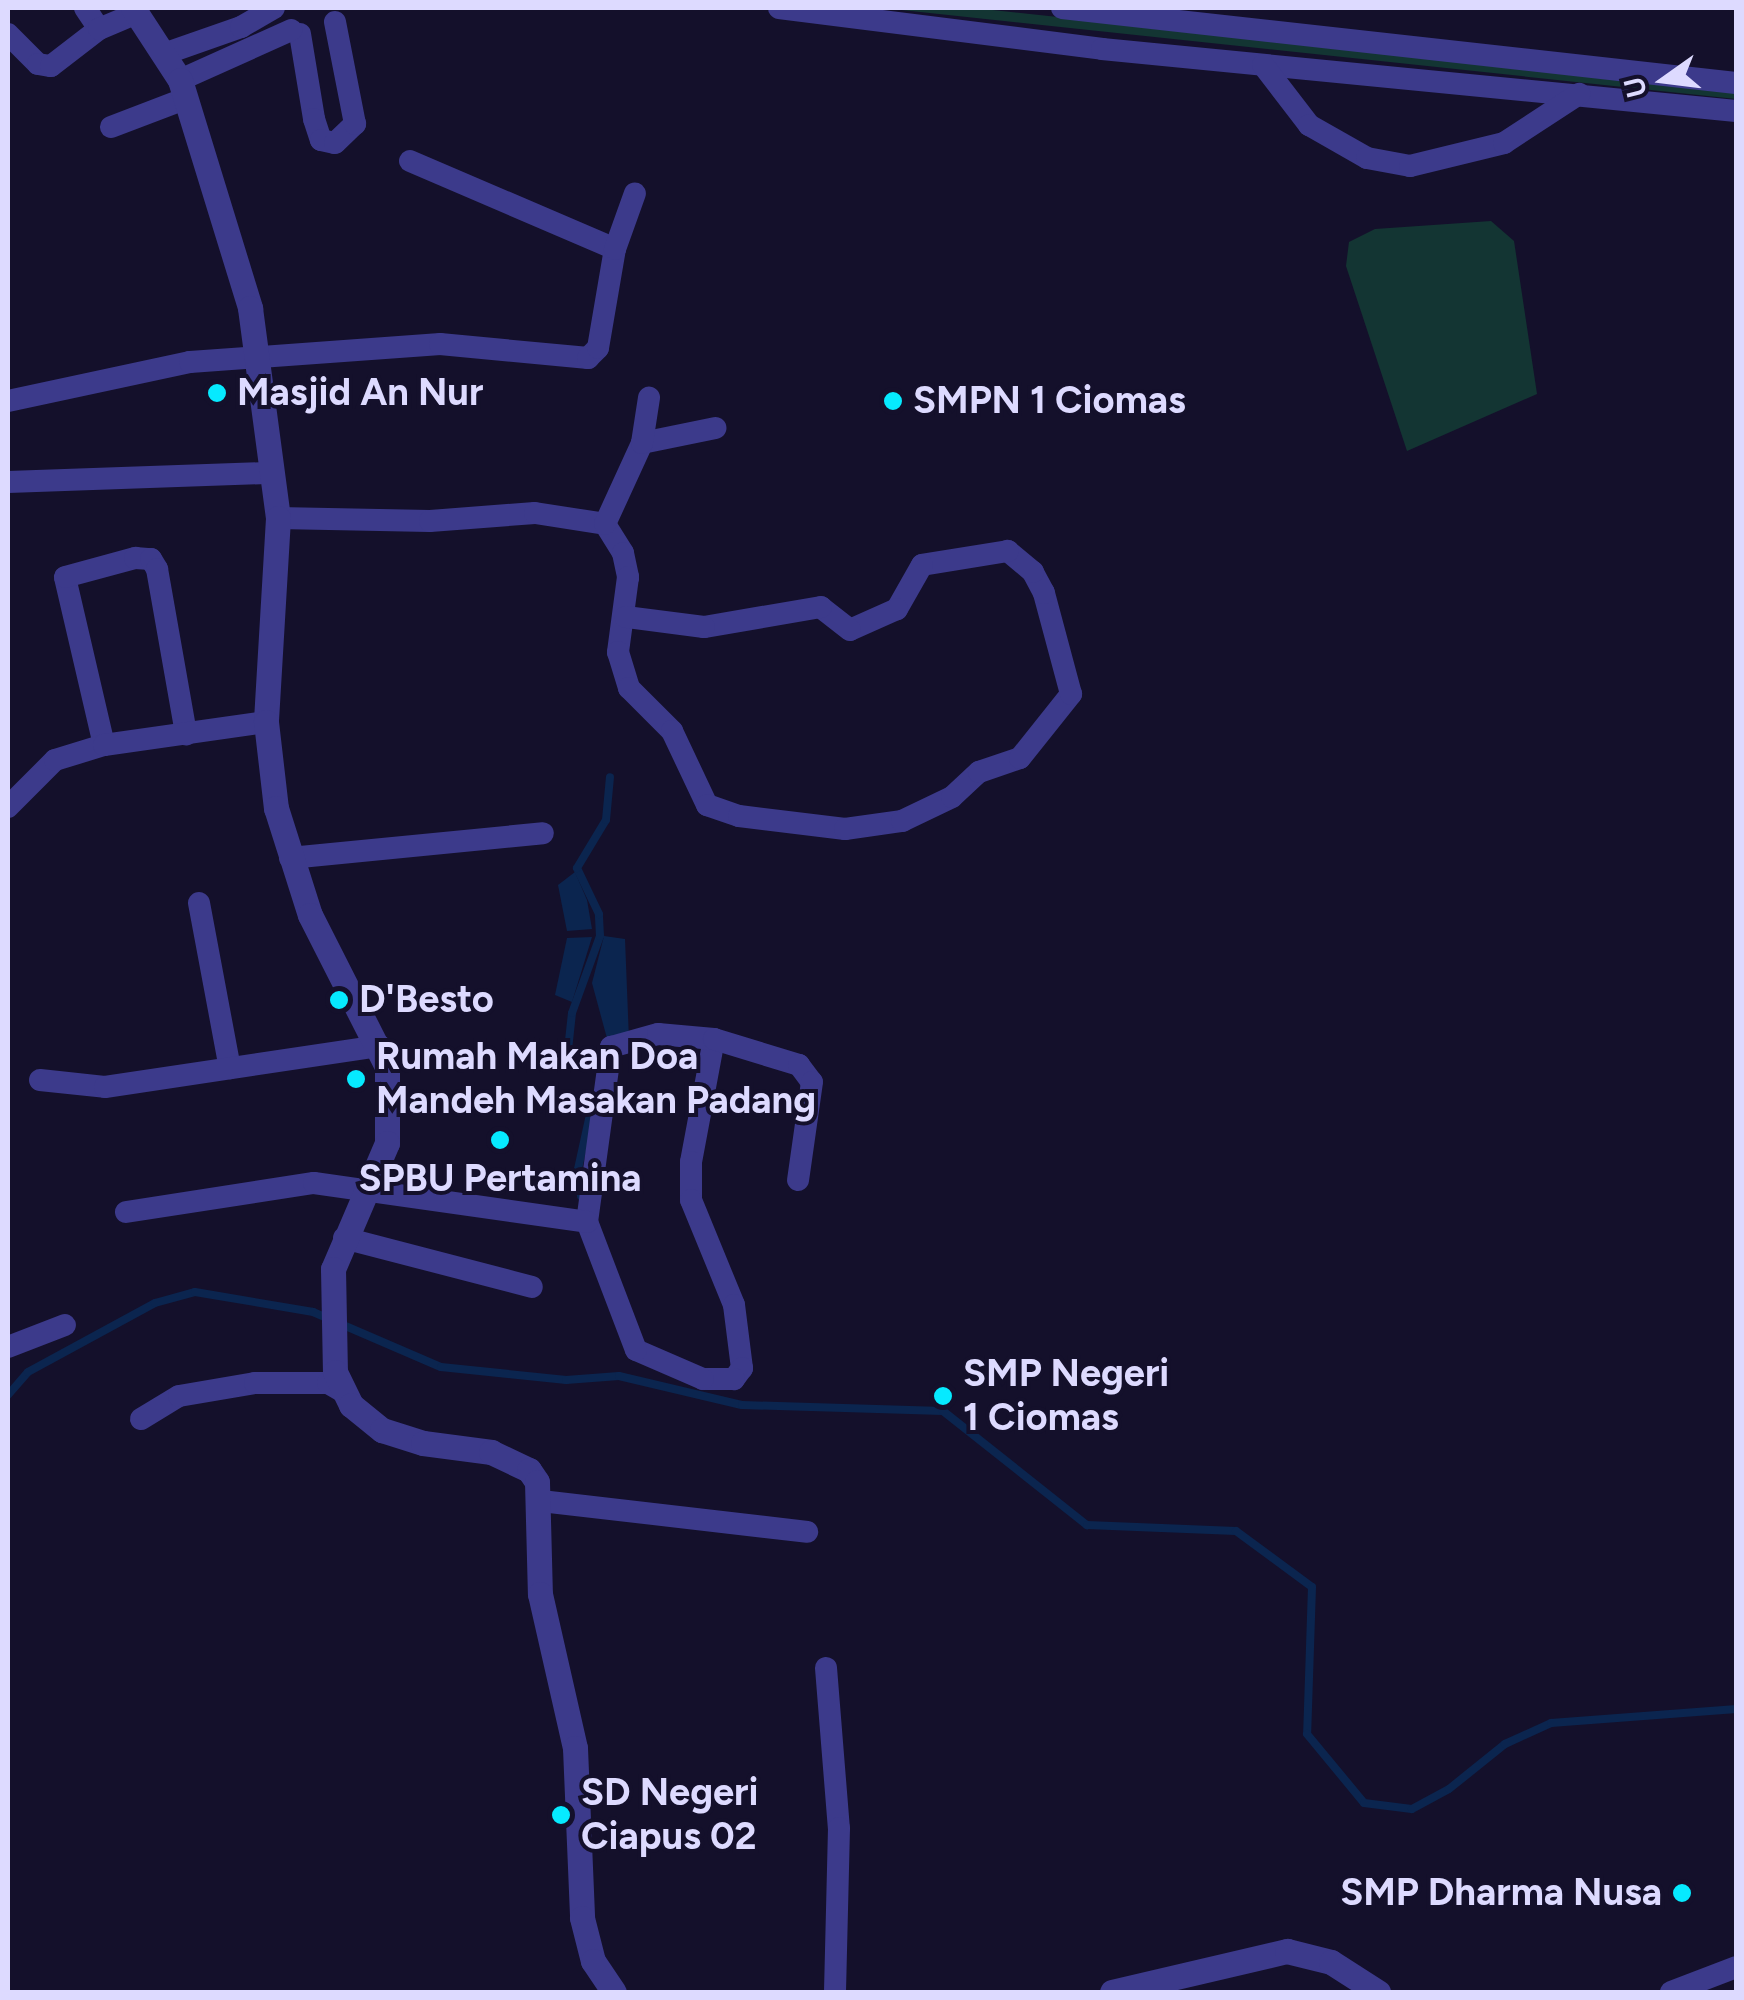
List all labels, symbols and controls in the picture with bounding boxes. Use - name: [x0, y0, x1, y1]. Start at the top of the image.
- north arrow: [1614, 30, 1714, 130]
- text: U: [1616, 74, 1654, 101]
- place label: Masjid An Nur: [237, 370, 483, 416]
- place label: SMPN 1 Ciomas: [913, 378, 1186, 424]
- marker: Masjid An Nur: [206, 382, 228, 404]
- marker: SMPN 1 Ciomas: [882, 390, 904, 412]
- place label: D'Besto: [359, 977, 494, 1023]
- marker: D'Besto: [328, 989, 350, 1011]
- place label: Rumah Makan Doa Mandeh Masakan Padang: [376, 1034, 816, 1124]
- marker: Rumah Makan Doa Mandeh Masakan Padang: [345, 1068, 367, 1090]
- marker: SPBU Pertamina: [489, 1129, 511, 1151]
- place label: SPBU Pertamina: [358, 1156, 642, 1202]
- place label: SMP Negeri 1 Ciomas: [963, 1351, 1169, 1440]
- marker: SMP Negeri 1 Ciomas: [932, 1385, 954, 1407]
- place label: SD Negeri Ciapus 02: [581, 1770, 758, 1860]
- marker: SD Negeri Ciapus 02: [550, 1804, 572, 1826]
- place label: SMP Dharma Nusa: [1340, 1870, 1662, 1916]
- marker: SMP Dharma Nusa: [1671, 1882, 1693, 1904]

